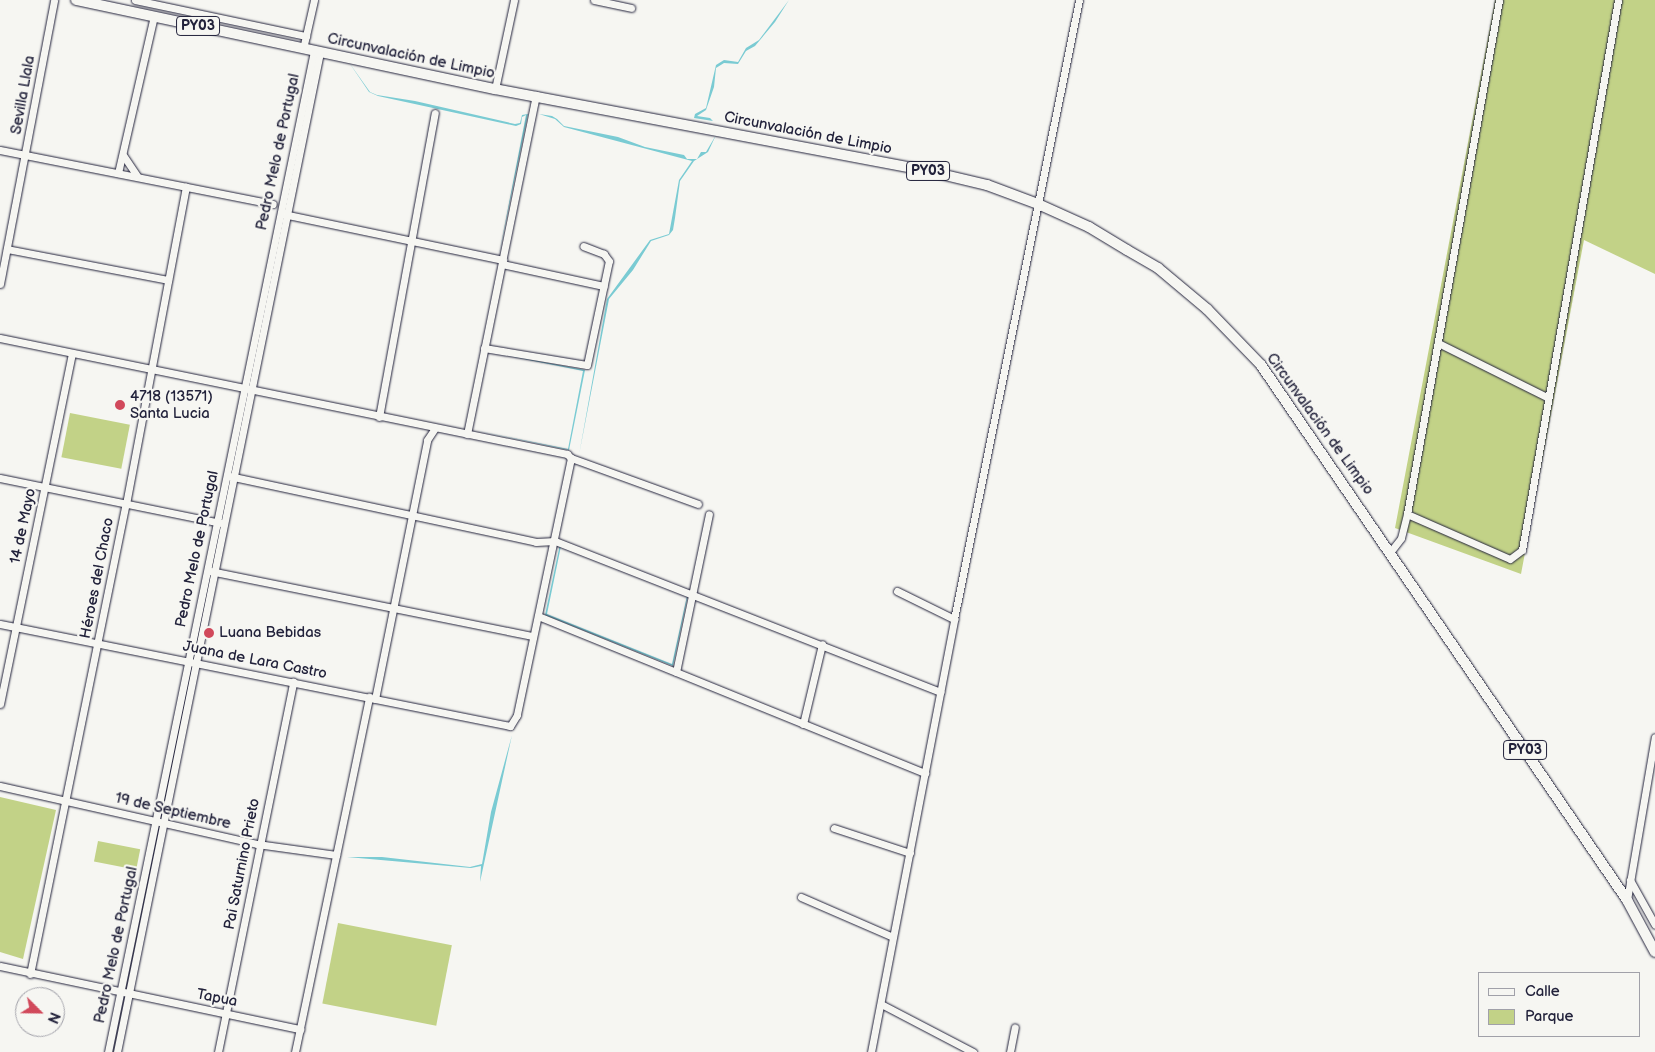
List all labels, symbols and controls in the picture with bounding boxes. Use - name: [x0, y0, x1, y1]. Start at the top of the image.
- road number: PY03: [176, 15, 220, 38]
- street label: Circunvalación de Limpio: [326, 29, 496, 83]
- street label: Sevilla Llala: [7, 54, 39, 136]
- street label: Pedro Melo de Portugal: [253, 72, 303, 232]
- street label: Circunvalación de Limpio: [723, 108, 893, 158]
- road number: PY03: [906, 160, 950, 182]
- street label: Circunvalación de Limpio: [1263, 350, 1377, 498]
- place label: 4718 (13571) Santa Lucia: [130, 387, 213, 422]
- marker: 4718 (13571) Santa Lucia: [114, 399, 126, 411]
- street label: Pedro Melo de Portugal: [172, 469, 222, 629]
- street label: 14 de Mayo: [6, 487, 40, 565]
- street label: Héroes del Chaco: [76, 516, 118, 640]
- place label: Luana Bebidas: [219, 624, 321, 642]
- marker: Luana Bebidas: [203, 627, 215, 639]
- street label: Juana de Lara Castro: [181, 637, 329, 683]
- road number: PY03: [1502, 738, 1548, 762]
- street label: 19 de Septiembre: [113, 789, 233, 833]
- street label: Pai Saturnino Prieto: [220, 797, 264, 931]
- street label: Pedro Melo de Portugal: [91, 865, 141, 1025]
- legend: [1478, 972, 1640, 1037]
- text: Calle: [1525, 982, 1560, 1001]
- street label: Tapua: [195, 985, 239, 1011]
- north arrow: [15, 987, 65, 1037]
- text: Parque: [1525, 1007, 1573, 1026]
- text: N: [43, 1009, 63, 1026]

